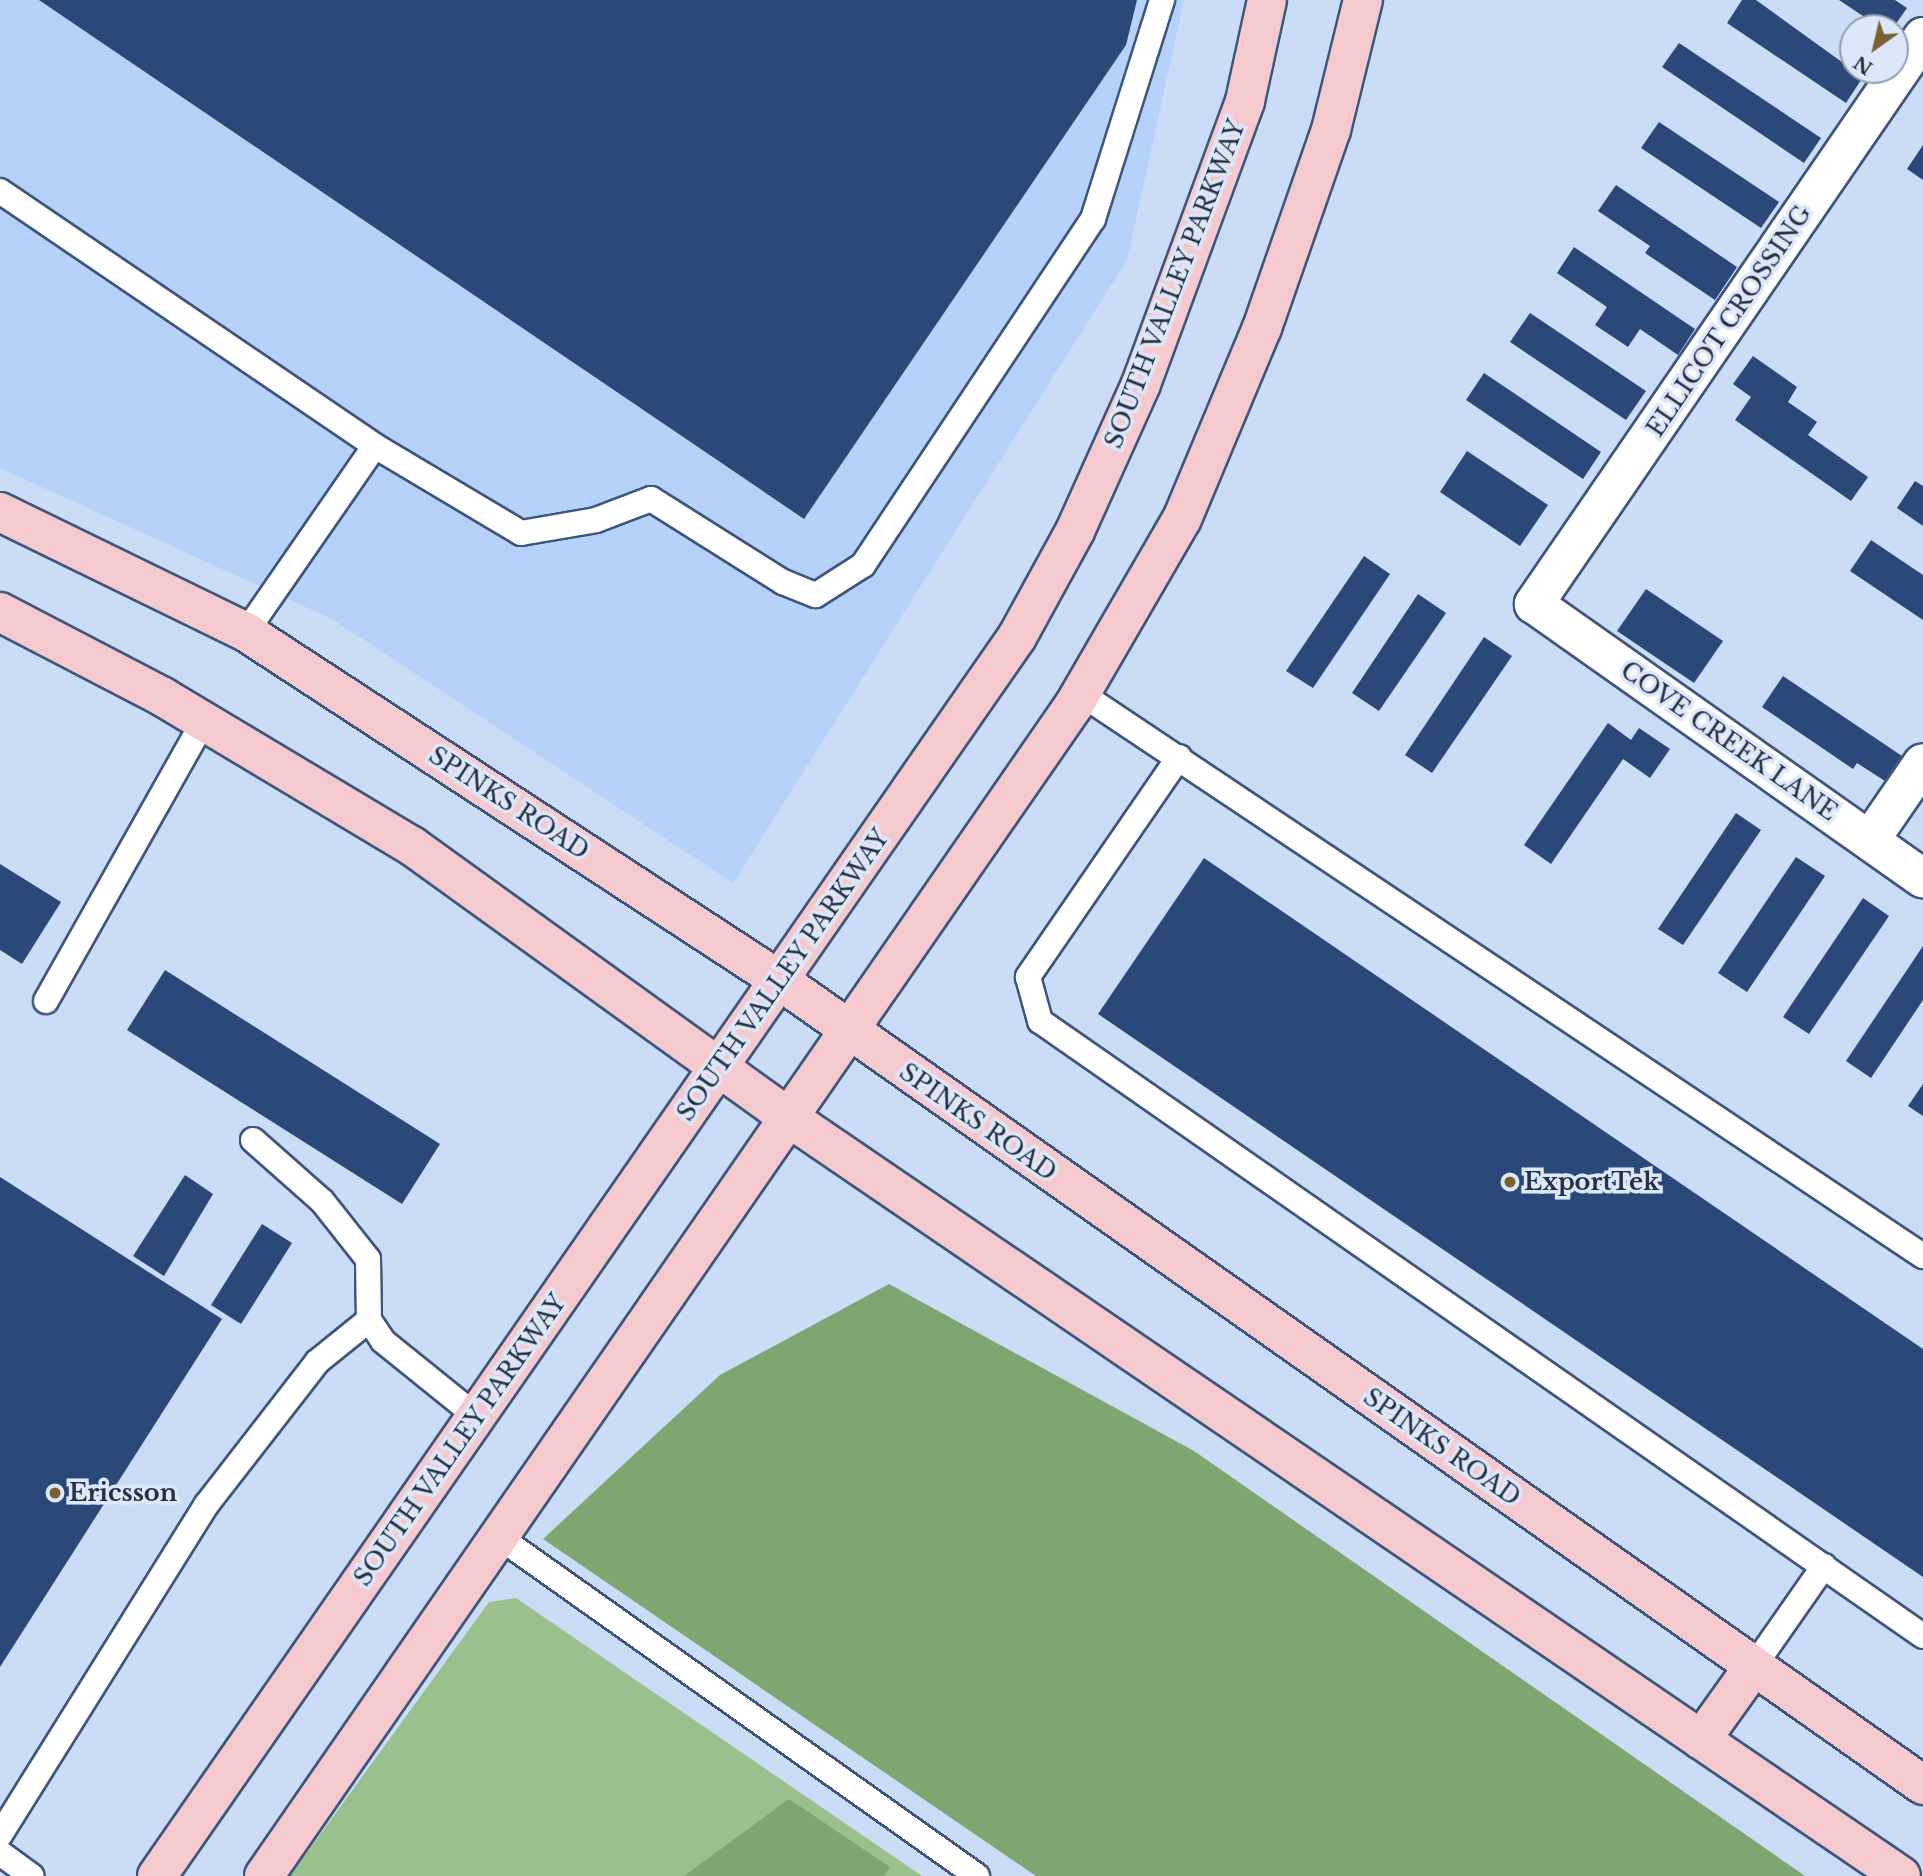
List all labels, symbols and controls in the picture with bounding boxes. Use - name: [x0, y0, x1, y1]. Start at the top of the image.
- north arrow: [1839, 14, 1909, 84]
- text: N: [1849, 51, 1877, 80]
- street label: SOUTH VALLEY PARKWAY: [1099, 115, 1251, 453]
- street label: ELLICOT CROSSING: [1641, 200, 1817, 442]
- street label: COVE CREEK LANE: [1615, 655, 1843, 827]
- street label: SPINKS ROAD: [424, 741, 594, 865]
- street label: SOUTH VALLEY PARKWAY: [670, 823, 896, 1127]
- street label: SPINKS ROAD: [894, 1057, 1062, 1187]
- place label: ExportTek: [1524, 1168, 1659, 1196]
- marker: ExportTek: [1502, 1174, 1518, 1190]
- street label: SOUTH VALLEY PARKWAY: [347, 1288, 573, 1592]
- street label: SPINKS ROAD: [1358, 1382, 1526, 1512]
- place label: Ericsson: [69, 1479, 177, 1507]
- marker: Ericsson: [47, 1485, 63, 1501]

